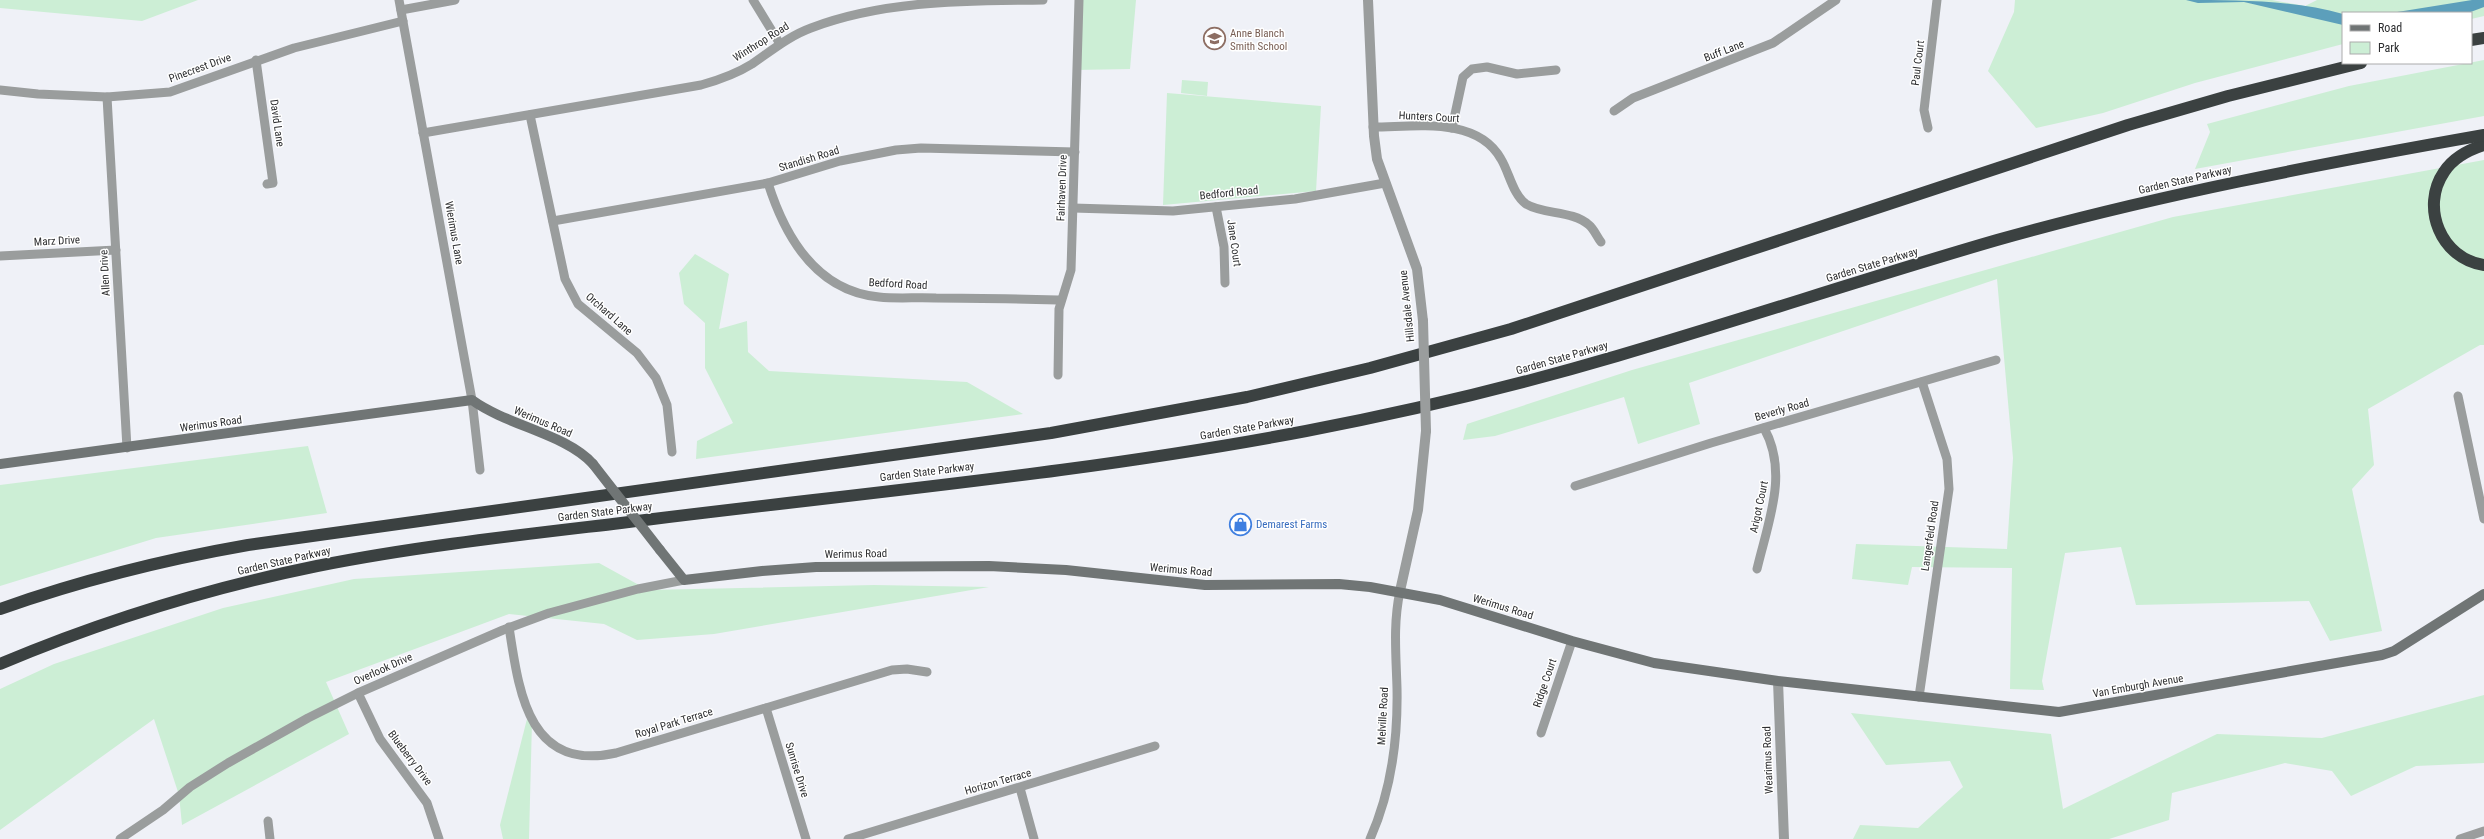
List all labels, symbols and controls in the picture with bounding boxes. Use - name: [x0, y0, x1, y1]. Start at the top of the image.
- legend: [2342, 12, 2472, 64]
- street label: Winthrop Road: [731, 20, 791, 64]
- text: Road: [2378, 21, 2402, 35]
- school or university icon: Anne Blanch Smith School: [1201, 26, 1227, 52]
- place label: Anne Blanch Smith School: [1230, 27, 1287, 53]
- street label: Buff Lane: [1702, 37, 1746, 65]
- street label: Paul Court: [1909, 40, 1927, 86]
- text: Park: [2378, 41, 2400, 55]
- street label: Pinecrest Drive: [167, 51, 233, 85]
- street label: David Lane: [267, 98, 287, 148]
- street label: Hunters Court: [1398, 109, 1460, 125]
- street label: Standish Road: [777, 144, 841, 174]
- street label: Fairhaven Drive: [1054, 155, 1070, 221]
- street label: Garden State Parkway: [2137, 163, 2233, 197]
- street label: Bedford Road: [1199, 183, 1259, 203]
- street label: Wierimus Lane: [442, 200, 466, 266]
- street label: Jane Court: [1224, 219, 1244, 267]
- street label: Marz Drive: [34, 233, 80, 249]
- street label: Garden State Parkway: [1825, 245, 1920, 285]
- street label: Allen Drive: [97, 250, 113, 296]
- street label: Hillsdale Avenue: [1397, 270, 1417, 342]
- street label: Bedford Road: [868, 276, 928, 292]
- street label: Orchard Lane: [583, 290, 635, 338]
- street label: Garden State Parkway: [1514, 339, 1610, 377]
- street label: Beverly Road: [1753, 396, 1811, 424]
- street label: Werimus Road: [512, 404, 574, 440]
- street label: Werimus Road: [179, 413, 243, 435]
- street label: Garden State Parkway: [1199, 413, 1295, 443]
- street label: Garden State Parkway: [879, 460, 975, 484]
- street label: Arigot Court: [1747, 480, 1771, 534]
- street label: Garden State Parkway: [557, 500, 653, 524]
- street label: Langerfeld Road: [1919, 500, 1941, 572]
- shop icon: Demarest Farms: [1227, 511, 1253, 537]
- place label: Demarest Farms: [1256, 518, 1327, 531]
- street label: Garden State Parkway: [236, 544, 332, 578]
- street label: Werimus Road: [825, 547, 887, 561]
- street label: Werimus Road: [1149, 561, 1213, 579]
- street label: Werimus Road: [1471, 592, 1535, 622]
- street label: Overlook Drive: [352, 650, 414, 688]
- street label: Ridge Court: [1531, 657, 1559, 709]
- street label: Van Emburgh Avenue: [2092, 672, 2184, 700]
- street label: Melville Road: [1375, 687, 1391, 745]
- street label: Royal Park Terrace: [634, 705, 714, 741]
- street label: Wearimus Road: [1760, 726, 1776, 794]
- street label: Blueberry Drive: [385, 728, 435, 788]
- street label: Sunrise Drive: [782, 741, 812, 799]
- street label: Horizon Terrace: [963, 766, 1033, 798]

